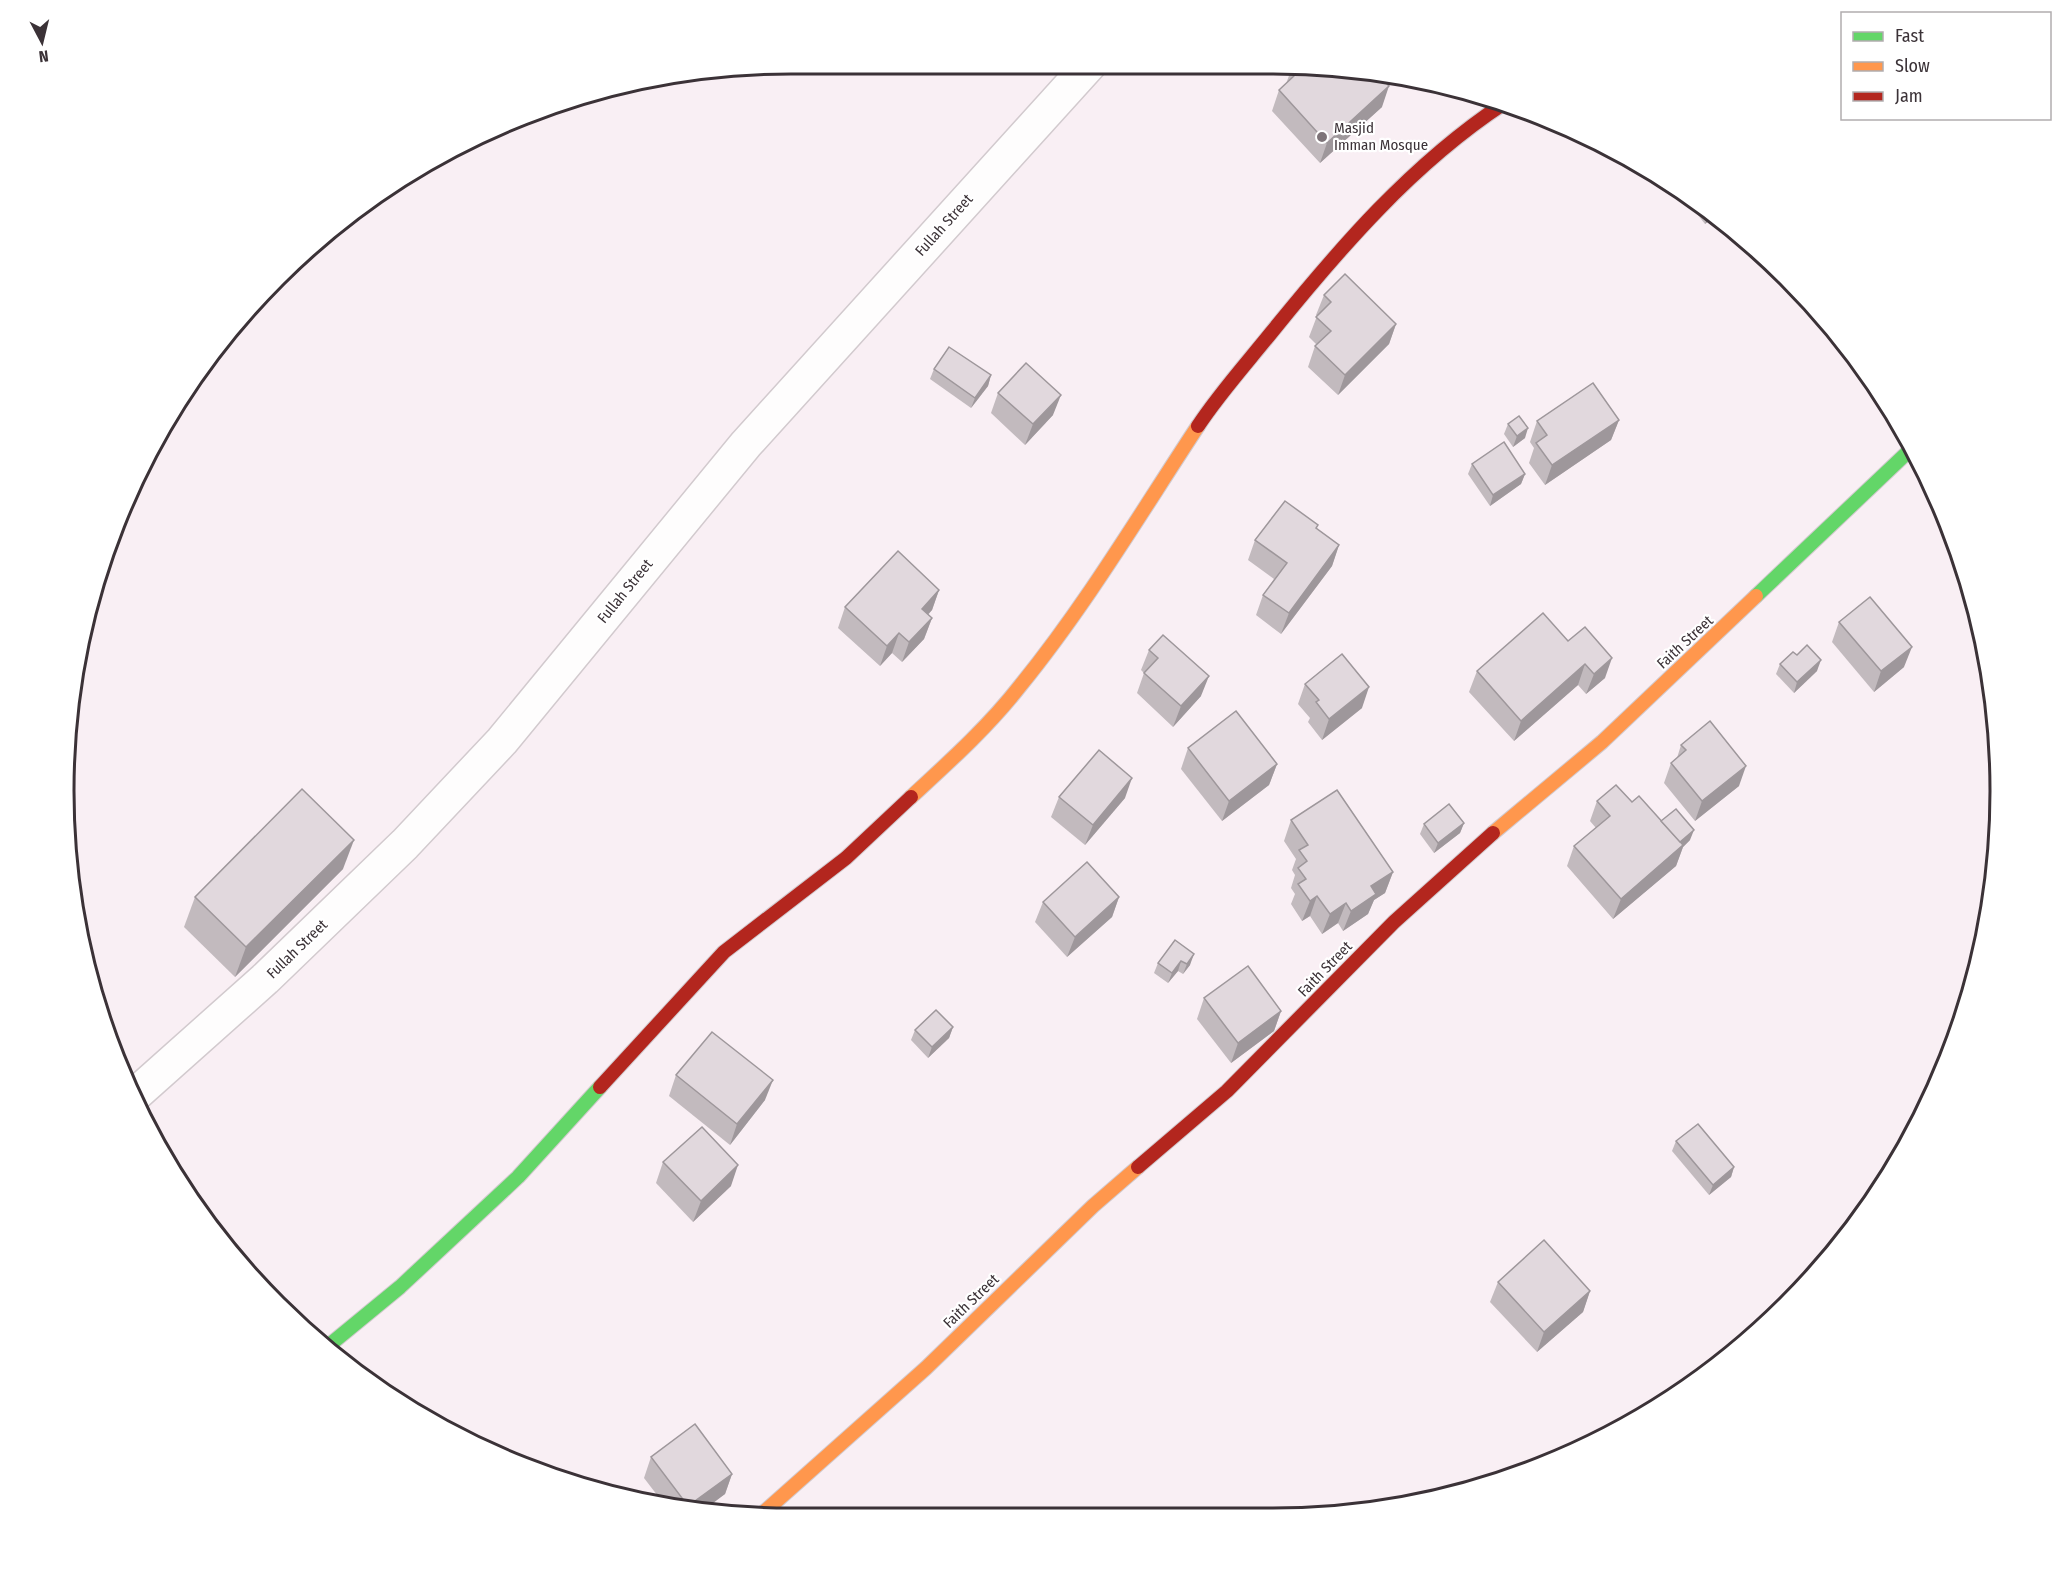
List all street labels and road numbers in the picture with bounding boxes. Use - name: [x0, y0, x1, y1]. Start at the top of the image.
- street label: Fullah Street: [911, 190, 977, 260]
- street label: Fullah Street: [594, 555, 656, 627]
- street label: Faith Street: [1653, 611, 1717, 672]
- street label: Fullah Street: [263, 916, 331, 982]
- street label: Faith Street: [1294, 937, 1356, 1000]
- street label: Faith Street: [940, 1270, 1003, 1332]

